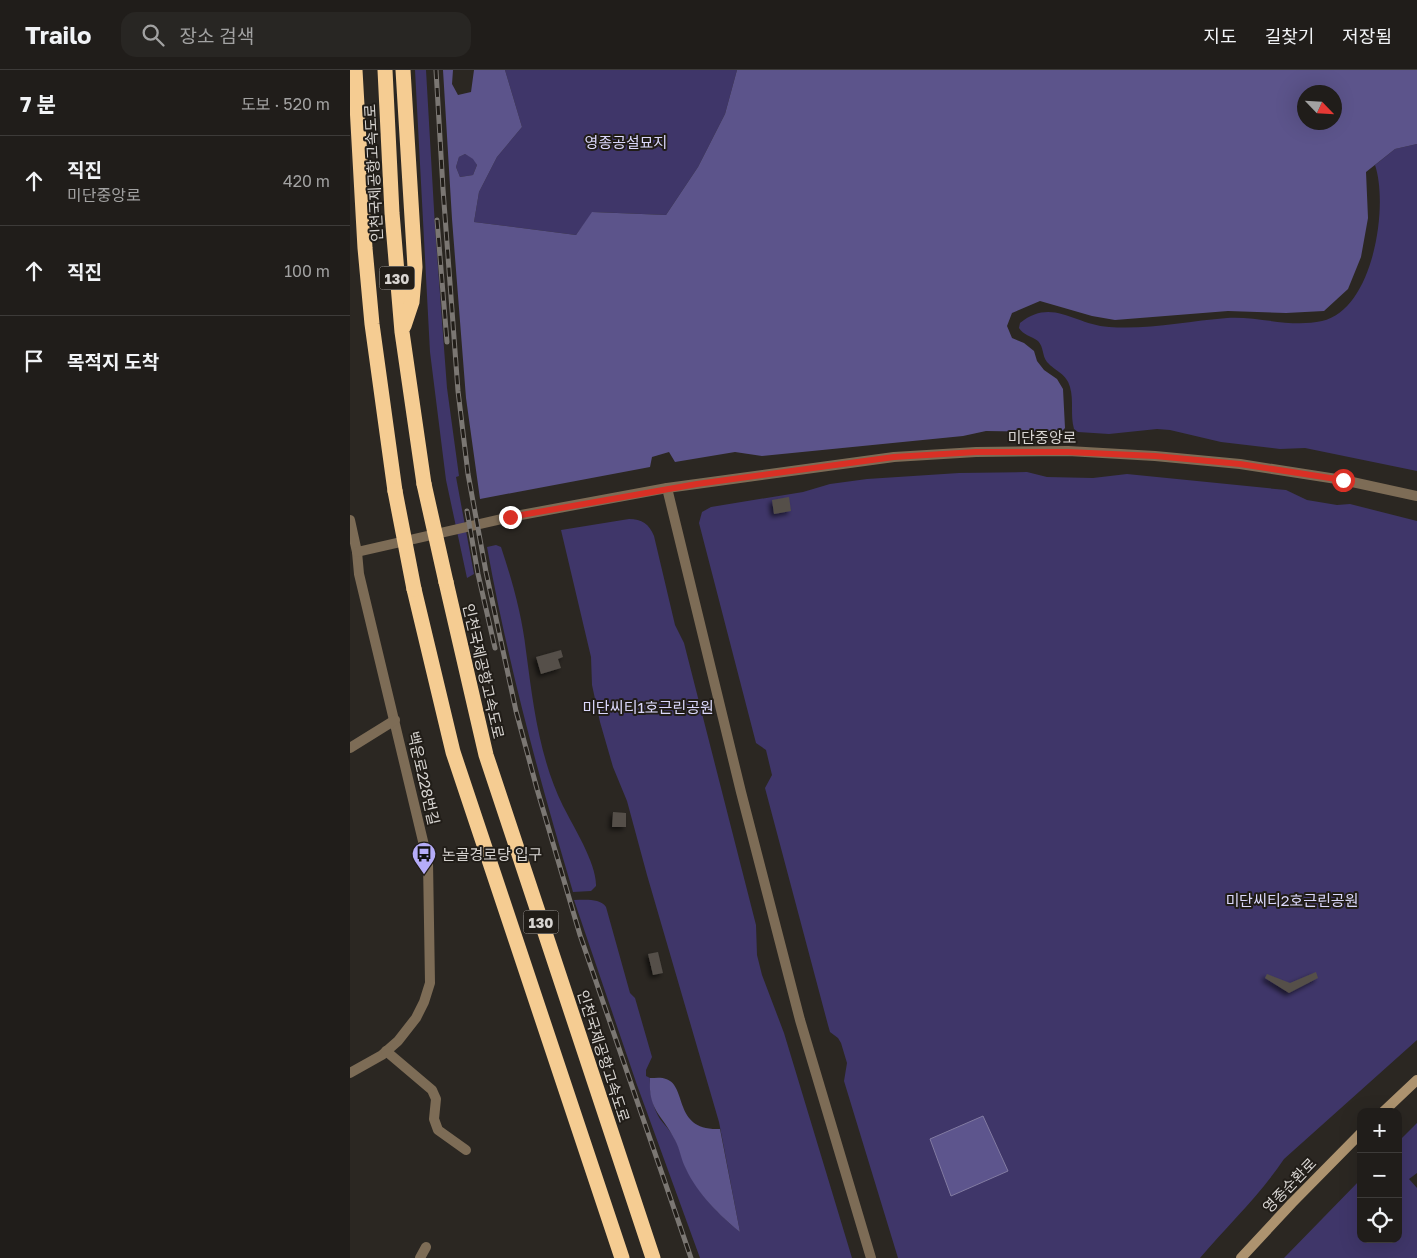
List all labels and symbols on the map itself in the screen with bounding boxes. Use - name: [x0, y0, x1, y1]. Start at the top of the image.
- north arrow: [1297, 85, 1342, 130]
- street label: 인천국제공항고속도로: [360, 104, 386, 242]
- park label: 영종공설묘지: [585, 133, 667, 151]
- road number: 130: [380, 267, 414, 290]
- street label: 미단중앙로: [1007, 428, 1077, 446]
- route start: [1332, 469, 1355, 492]
- route end: [499, 506, 522, 529]
- street label: 인천국제공항고속도로: [460, 602, 508, 740]
- park label: 미단씨티1호근린공원: [582, 698, 714, 716]
- street label: 백운로228번길: [404, 729, 444, 827]
- bus stop icon: 논골경로당 입구: [411, 841, 437, 875]
- place label: 논골경로당 입구: [442, 845, 542, 863]
- park label: 미단씨티2호근린공원: [1226, 891, 1358, 909]
- road number: 130: [524, 910, 558, 934]
- street label: 인천국제공항고속도로: [574, 988, 634, 1124]
- street label: 영종순환로: [1259, 1154, 1319, 1216]

